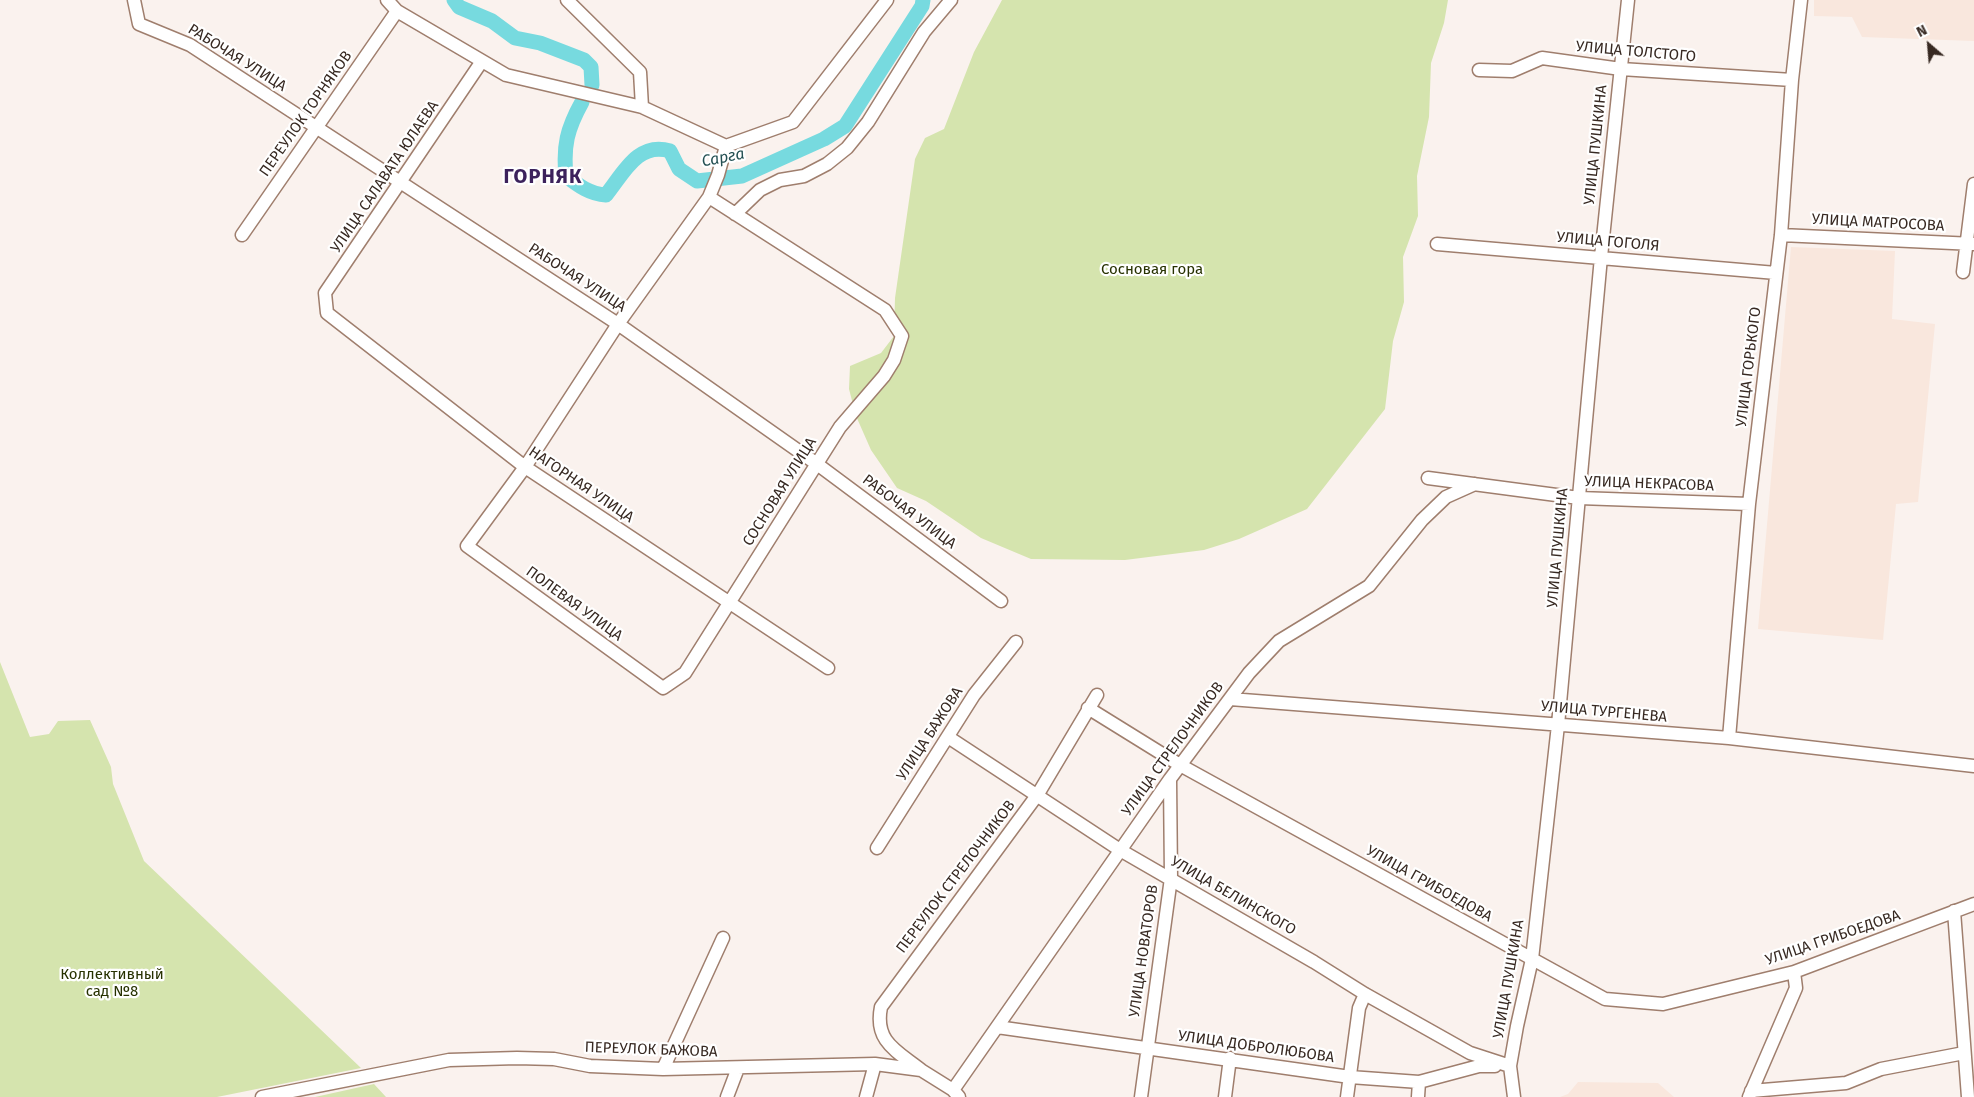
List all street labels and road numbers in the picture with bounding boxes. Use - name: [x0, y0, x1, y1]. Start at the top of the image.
- street label: РАБОЧАЯ УЛИЦА: [184, 20, 290, 96]
- street label: УЛИЦА ТОЛСТОГО: [1575, 38, 1697, 66]
- street label: ПЕРЕУЛОК ГОРНЯКОВ: [256, 48, 356, 180]
- street label: УЛИЦА ПУШКИНА: [1581, 84, 1611, 206]
- street label: УЛИЦА САЛАВАТА ЮЛАЕВА: [327, 97, 443, 257]
- street label: УЛИЦА МАТРОСОВА: [1811, 211, 1945, 235]
- street label: УЛИЦА ГОГОЛЯ: [1556, 229, 1660, 255]
- street label: РАБОЧАЯ УЛИЦА: [525, 240, 629, 316]
- street label: УЛИЦА ГОРЬКОГО: [1733, 306, 1765, 428]
- street label: СОСНОВАЯ УЛИЦА: [739, 434, 821, 550]
- street label: НАГОРНАЯ УЛИЦА: [525, 443, 637, 527]
- street label: РАБОЧАЯ УЛИЦА: [859, 471, 959, 553]
- street label: УЛИЦА НЕКРАСОВА: [1584, 473, 1714, 495]
- street label: УЛИЦА ПУШКИНА: [1544, 487, 1572, 609]
- street label: ПОЛЕВАЯ УЛИЦА: [522, 563, 626, 645]
- street label: УЛИЦА СТРЕЛОЧНИКОВ: [1118, 679, 1228, 819]
- street label: УЛИЦА БАЖОВА: [893, 684, 967, 784]
- street label: УЛИЦА ТУРГЕНЕВА: [1540, 698, 1668, 726]
- street label: ПЕРЕУЛОК СТРЕЛОЧНИКОВ: [893, 797, 1019, 957]
- street label: УЛИЦА ГРИБОЕДОВА: [1363, 842, 1495, 926]
- street label: УЛИЦА БЕЛИНСКОГО: [1167, 853, 1299, 939]
- street label: УЛИЦА НОВАТОРОВ: [1126, 884, 1162, 1018]
- street label: УЛИЦА ГРИБОЕДОВА: [1763, 906, 1903, 970]
- street label: УЛИЦА ПУШКИНА: [1490, 918, 1528, 1040]
- street label: УЛИЦА ДОБРОЛЮБОВА: [1177, 1027, 1335, 1067]
- street label: ПЕРЕУЛОК БАЖОВА: [584, 1039, 718, 1061]

